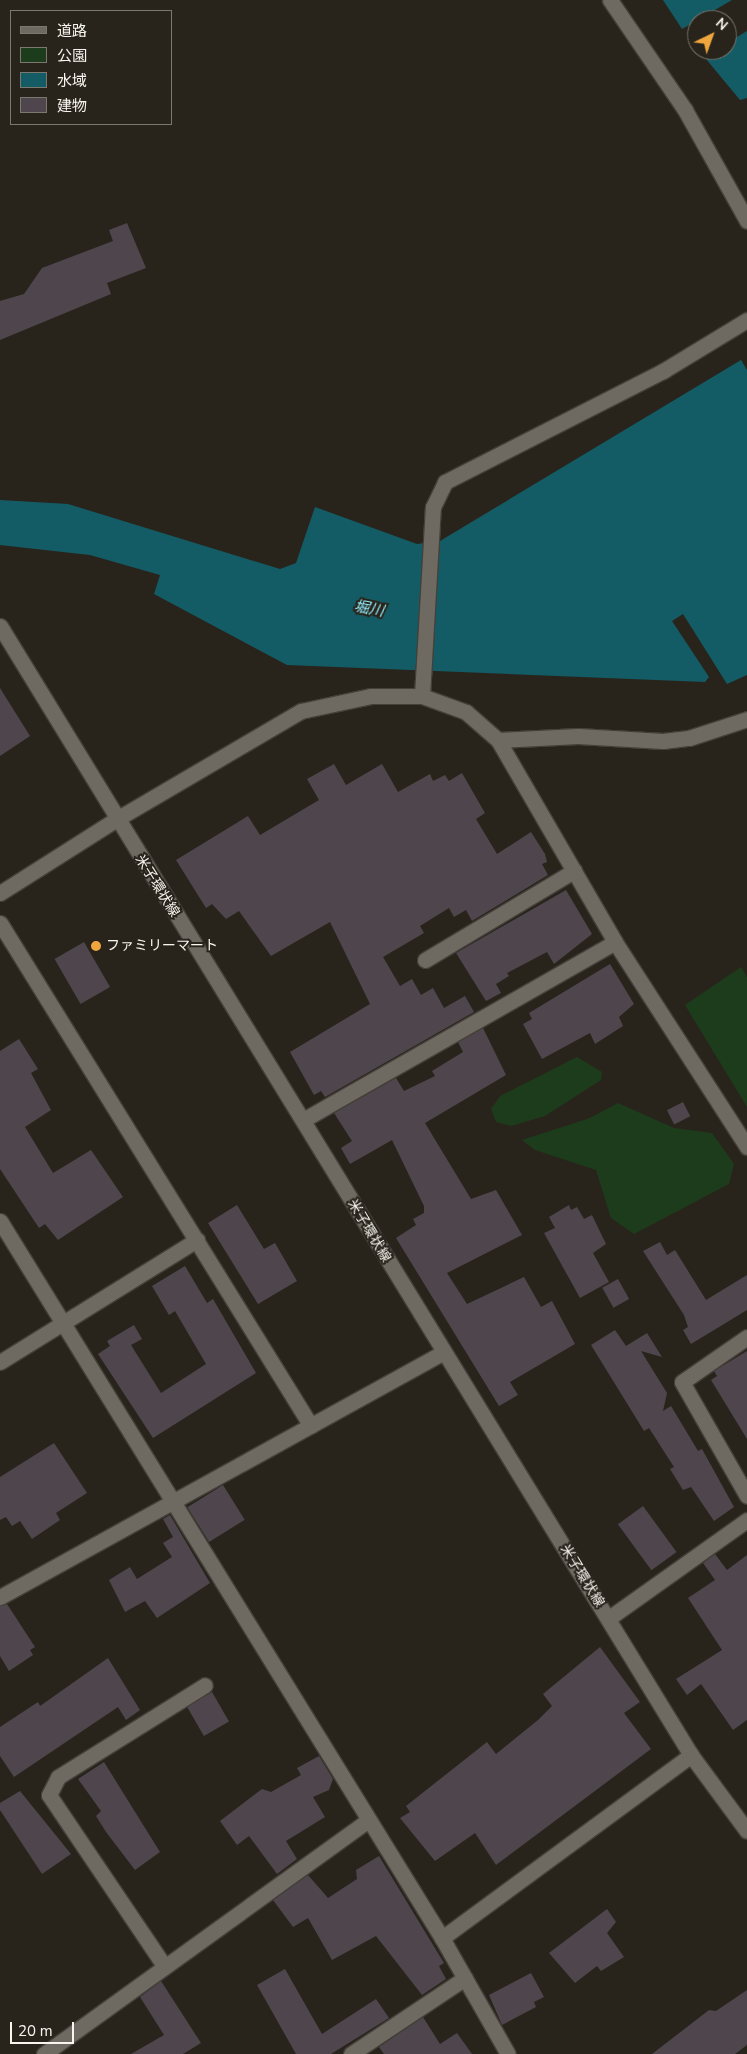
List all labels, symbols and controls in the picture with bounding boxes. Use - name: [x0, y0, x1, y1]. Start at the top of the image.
- legend: [10, 10, 172, 125]
- north arrow: [687, 10, 737, 60]
- text: N: [711, 14, 732, 35]
- text: 道路: [57, 21, 87, 41]
- text: 公園: [57, 46, 87, 66]
- text: 水域: [57, 71, 87, 91]
- text: 建物: [57, 96, 87, 116]
- water label: 堀川: [353, 597, 385, 621]
- street label: 米子環状線: [131, 852, 183, 920]
- place label: ファミリーマート: [106, 938, 218, 954]
- marker: ファミリーマート: [90, 940, 102, 952]
- street label: 米子環状線: [344, 1197, 394, 1265]
- street label: 米子環状線: [556, 1542, 608, 1610]
- scale bar: [12, 2012, 76, 2044]
- text: 20 m: [18, 2021, 53, 2041]

